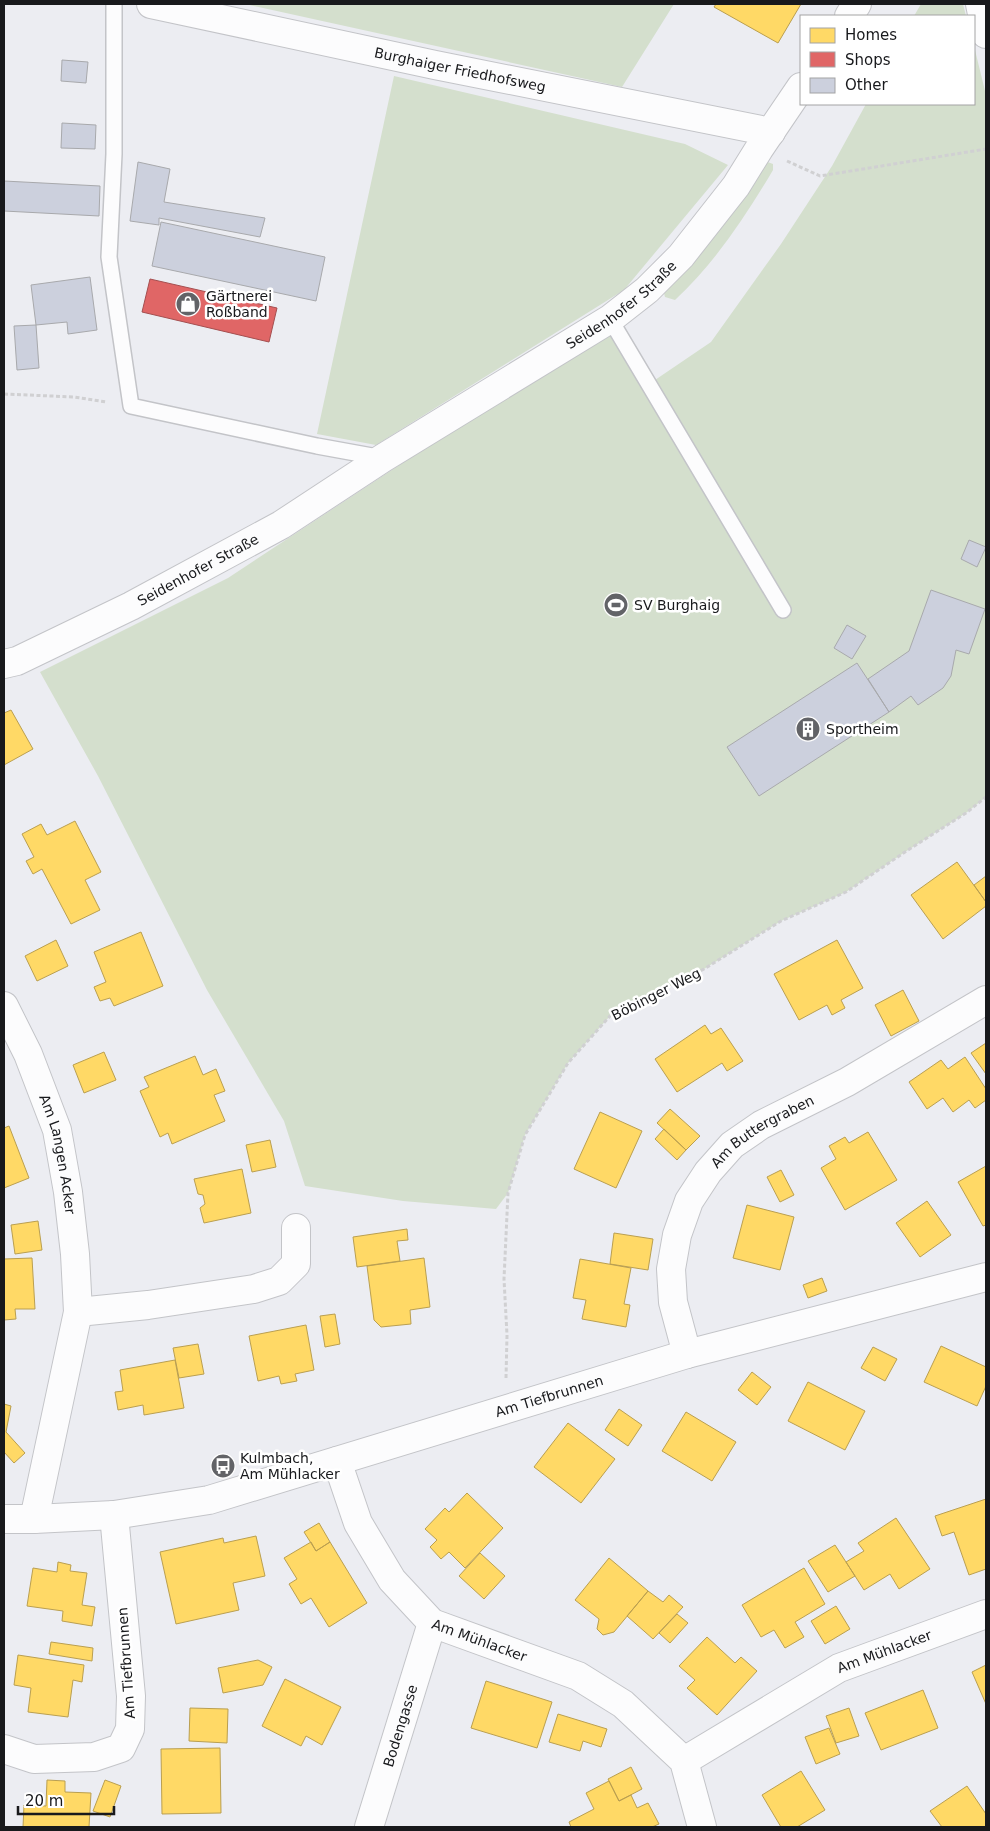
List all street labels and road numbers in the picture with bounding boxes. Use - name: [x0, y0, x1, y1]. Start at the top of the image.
- street label: Burghaiger Friedhofsweg: [373, 44, 547, 95]
- street label: Seidenhofer Straße: [563, 257, 680, 352]
- street label: Seidenhofer Straße: [135, 531, 261, 609]
- street label: Böbinger Weg: [609, 965, 703, 1023]
- street label: Am Langen Acker: [36, 1092, 78, 1215]
- street label: Am Buttergraben: [708, 1092, 816, 1171]
- street label: Am Tiefbrunnen: [493, 1372, 605, 1420]
- street label: Am Tiefbrunnen: [114, 1607, 138, 1719]
- street label: Am Mühlacker: [430, 1616, 529, 1665]
- street label: Am Mühlacker: [835, 1627, 934, 1676]
- street label: Bodengasse: [380, 1683, 421, 1769]

